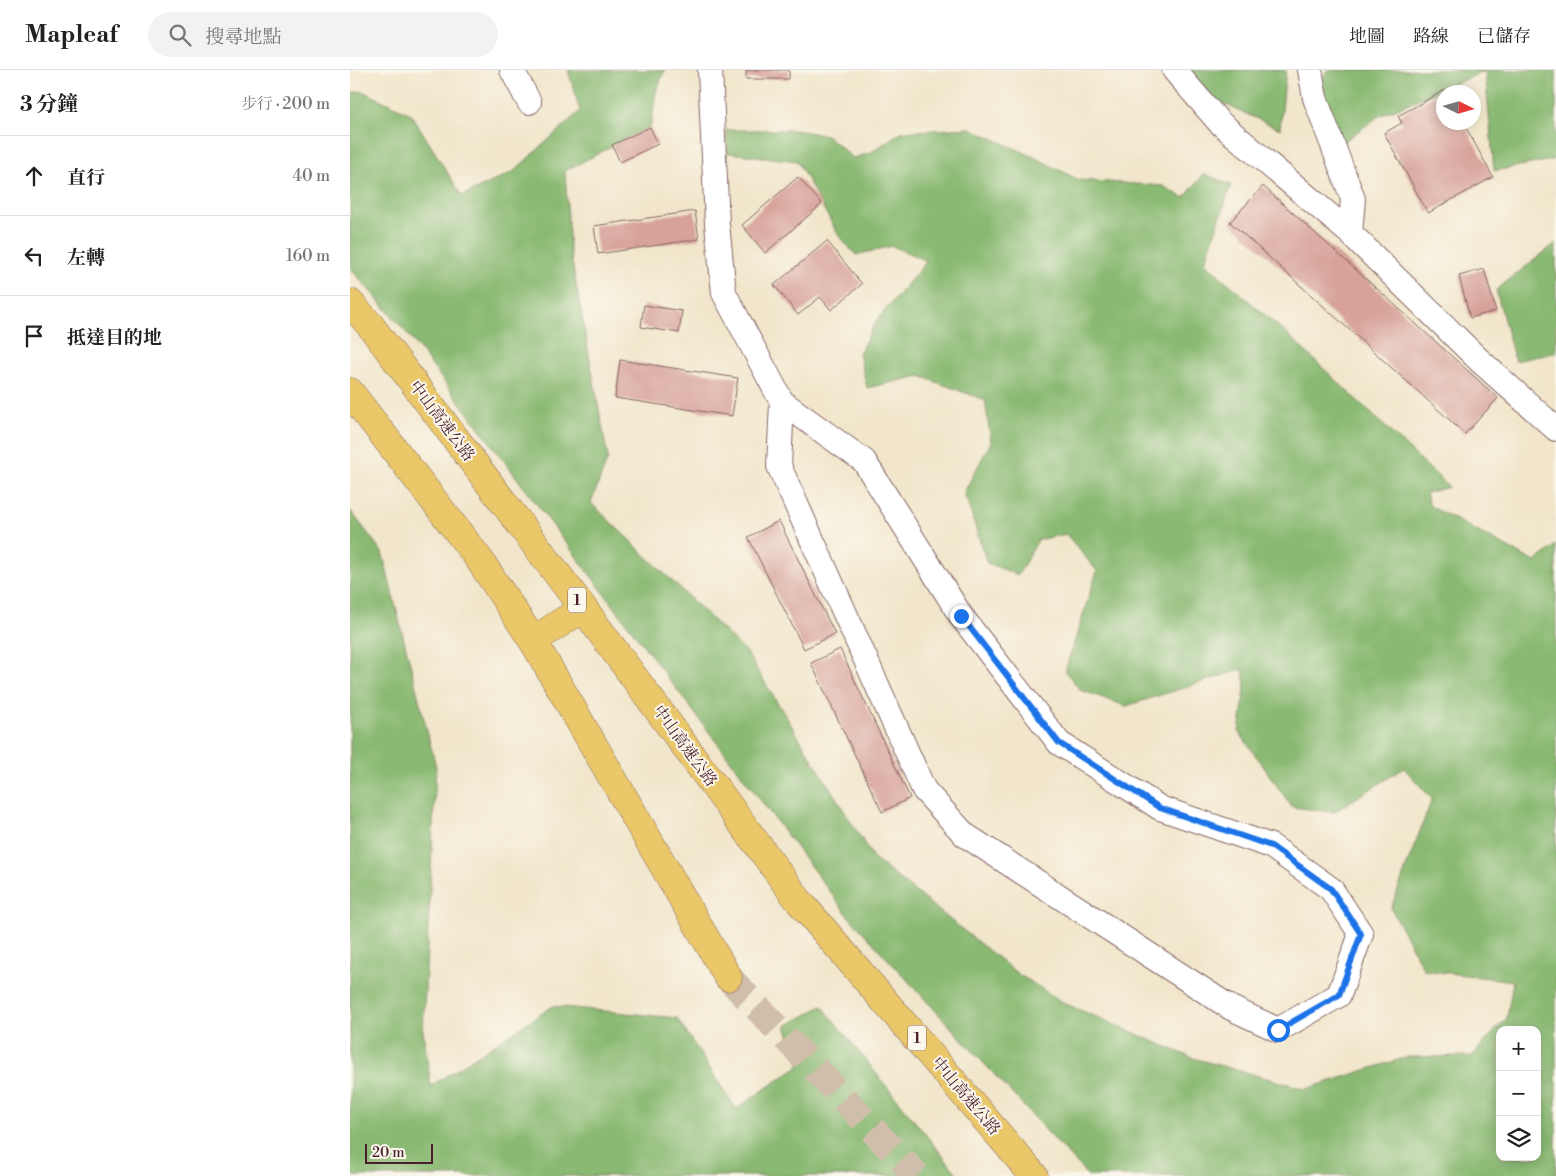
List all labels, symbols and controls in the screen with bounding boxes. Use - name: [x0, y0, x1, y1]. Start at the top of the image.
- search box: [148, 12, 498, 57]
- text: Mapleaf: [25, 20, 118, 50]
- icon: search: [166, 21, 194, 49]
- text: 搜尋地點: [206, 25, 282, 49]
- text: 地圖: [1349, 25, 1385, 48]
- text: 路線: [1413, 25, 1449, 48]
- text: 已儲存: [1477, 25, 1531, 48]
- north arrow: [1436, 85, 1481, 130]
- text: 3 分鐘: [20, 92, 78, 118]
- text: 步行 · 200 m: [241, 94, 330, 114]
- icon: ahead: [20, 162, 48, 190]
- text: 直行: [67, 166, 105, 190]
- text: 40 m: [293, 166, 330, 186]
- icon: left: [20, 242, 48, 270]
- text: 左轉: [67, 246, 105, 270]
- text: 160 m: [286, 246, 330, 266]
- icon: arrive: [20, 322, 48, 350]
- text: 抵達目的地: [67, 326, 162, 350]
- street label: 中山高速公路: [405, 377, 479, 465]
- road number: 1: [568, 588, 586, 612]
- route end: [950, 605, 973, 628]
- street label: 中山高速公路: [649, 701, 721, 791]
- route start: [1267, 1019, 1290, 1042]
- road number: 1: [908, 1026, 926, 1050]
- map controls: [1496, 1026, 1541, 1161]
- button: +: [1496, 1026, 1541, 1071]
- street label: 中山高速公路: [927, 1053, 1005, 1139]
- button: −: [1496, 1071, 1541, 1116]
- button: layers: [1496, 1116, 1541, 1161]
- scale bar: [365, 1141, 432, 1164]
- text: 20 m: [372, 1144, 404, 1162]

